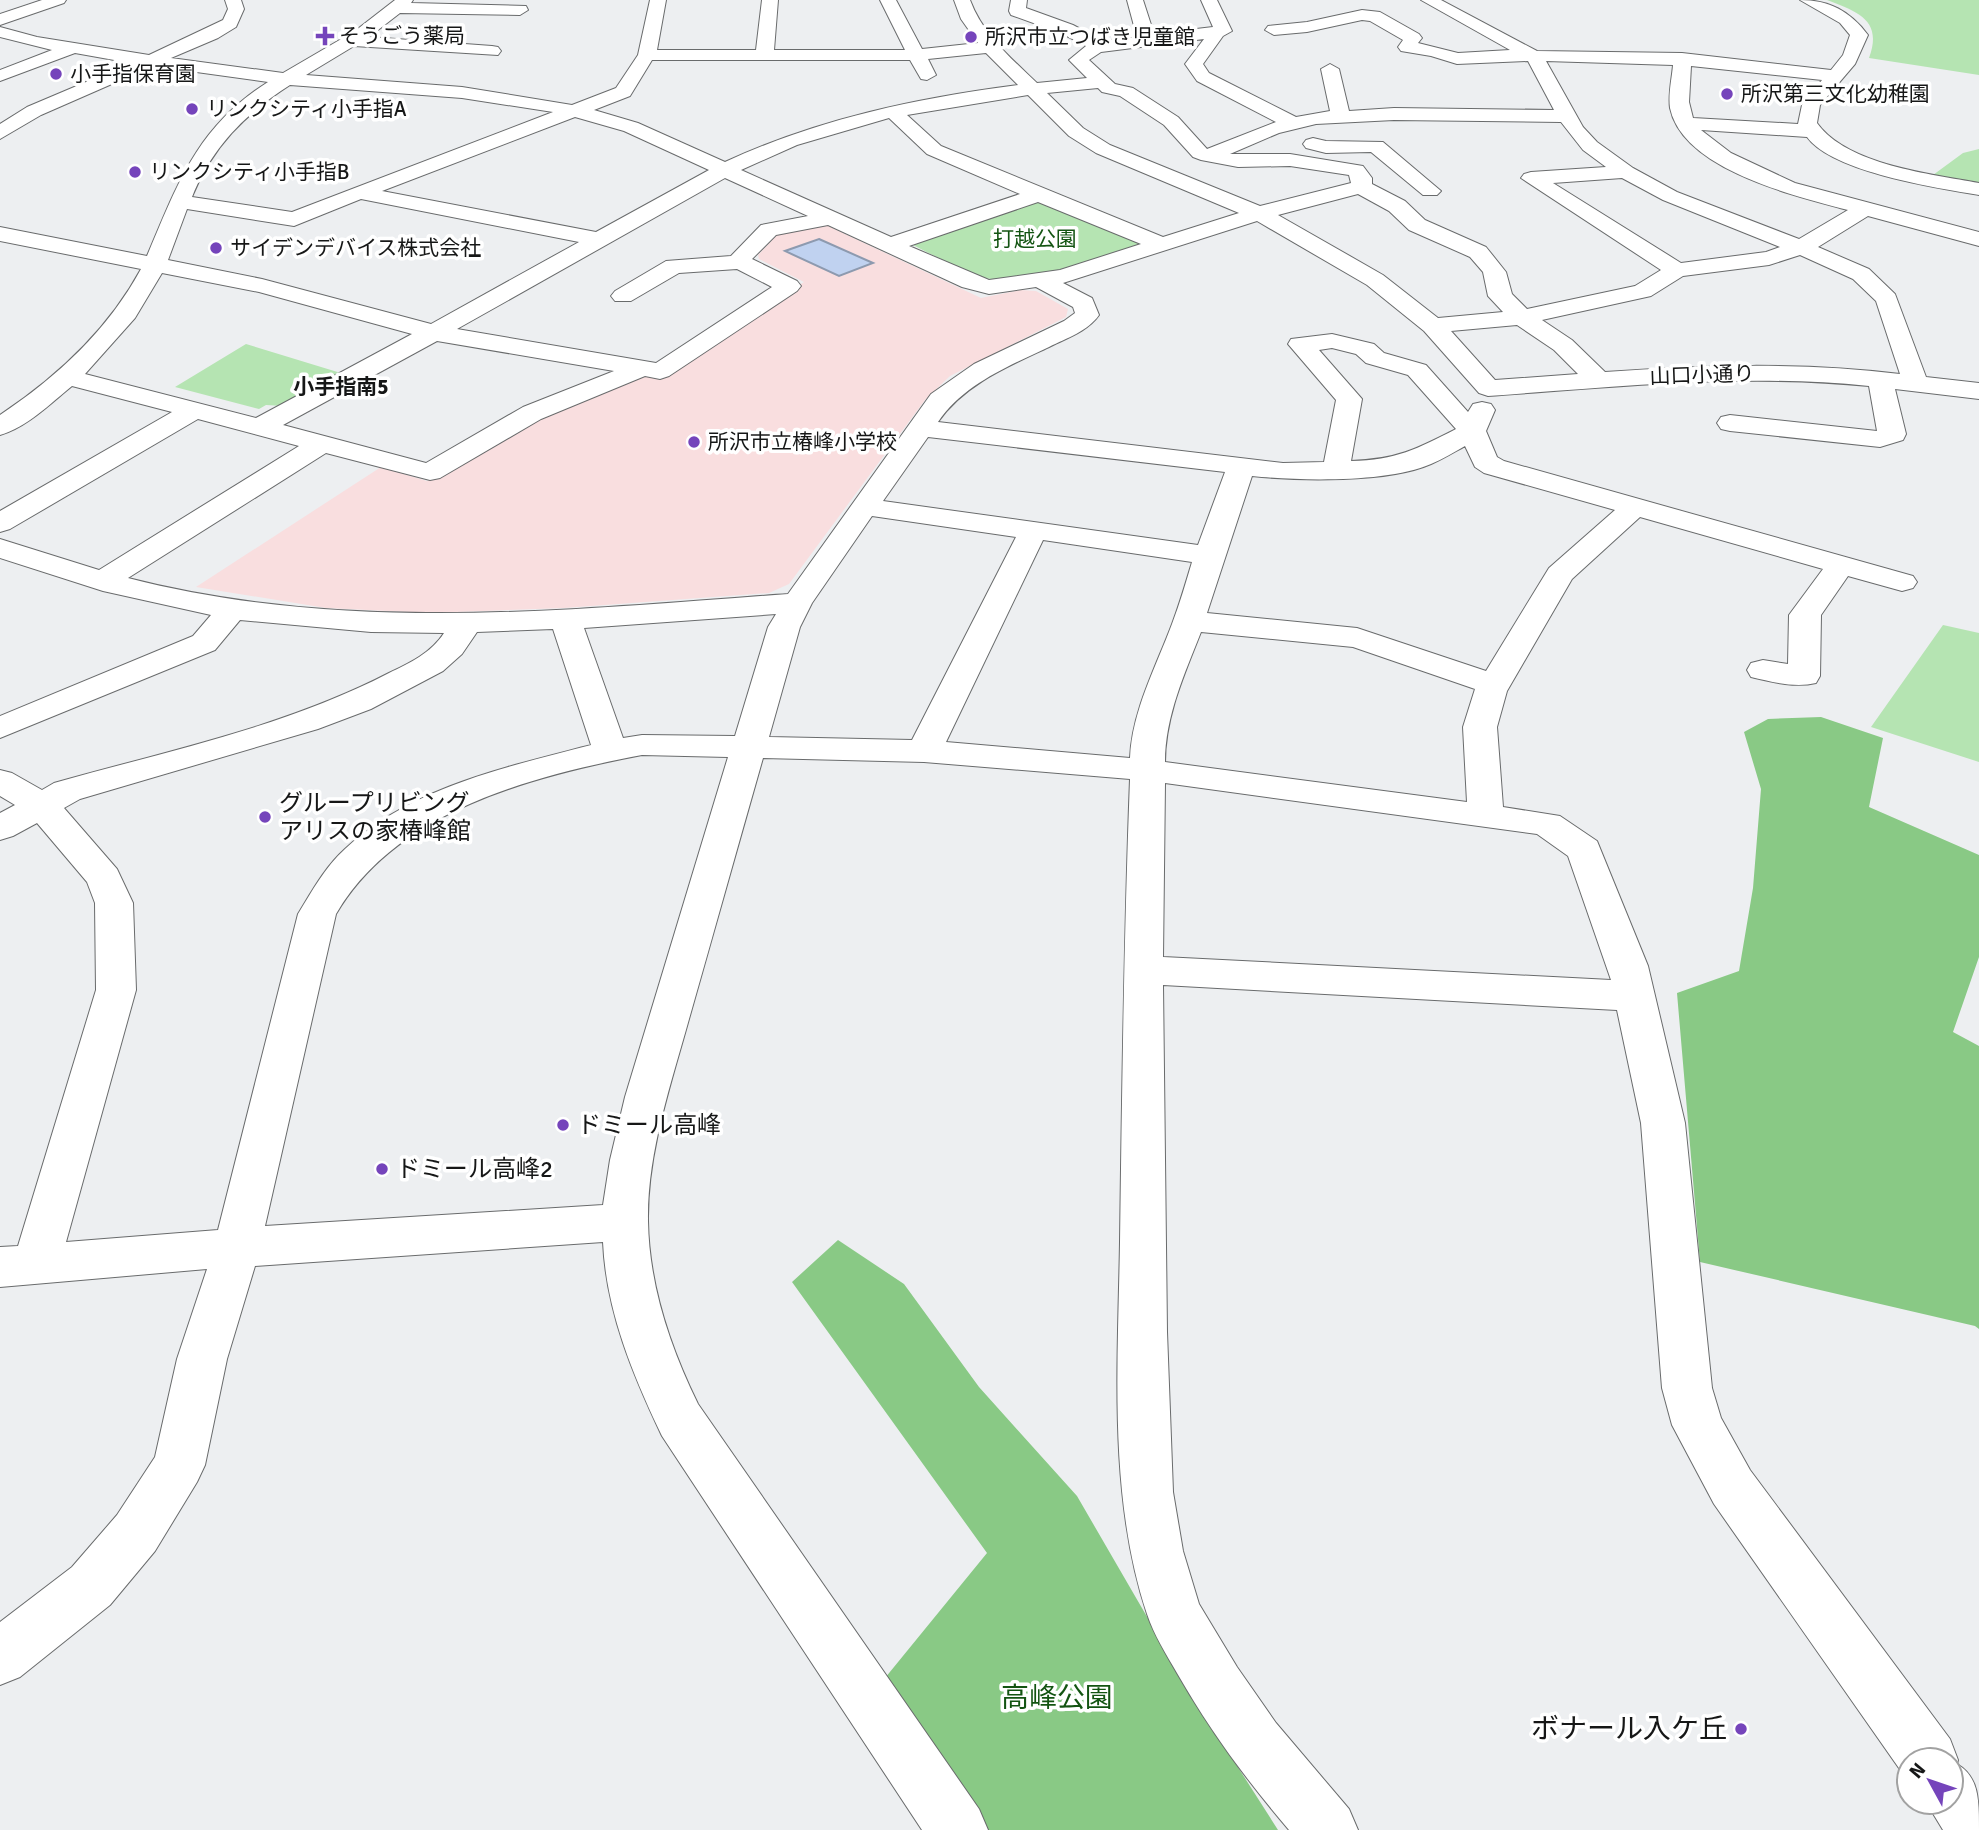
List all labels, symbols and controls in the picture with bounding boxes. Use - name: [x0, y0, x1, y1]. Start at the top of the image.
- place label: そうごう薬局: [339, 23, 465, 49]
- place label: 所沢市立つばき児童館: [985, 24, 1195, 50]
- marker: そうごう薬局: [317, 28, 333, 44]
- marker: 所沢市立つばき児童館: [963, 29, 979, 45]
- place label: 小手指保育園: [70, 61, 196, 87]
- marker: 小手指保育園: [48, 66, 64, 82]
- place label: 所沢第三文化幼稚園: [1741, 81, 1930, 107]
- marker: 所沢第三文化幼稚園: [1719, 86, 1735, 102]
- place label: リンクシティ小手指A: [206, 96, 407, 122]
- marker: リンクシティ小手指A: [184, 101, 200, 117]
- place label: リンクシティ小手指B: [149, 159, 349, 185]
- marker: リンクシティ小手指B: [127, 164, 143, 180]
- park label: 打越公園: [993, 226, 1077, 252]
- place label: サイデンデバイス株式会社: [230, 235, 481, 261]
- marker: サイデンデバイス株式会社: [208, 240, 224, 256]
- street label: 山口小通り: [1649, 360, 1755, 390]
- district label: 小手指南5: [293, 374, 389, 400]
- place label: 所沢市立椿峰小学校: [708, 429, 897, 455]
- marker: 所沢市立椿峰小学校: [686, 434, 702, 450]
- place label: グループリビング アリスの家椿峰館: [279, 788, 471, 846]
- marker: グループリビング アリスの家椿峰館: [257, 809, 273, 825]
- place label: ドミール高峰: [577, 1110, 721, 1140]
- marker: ドミール高峰: [555, 1117, 571, 1133]
- place label: ドミール高峰2: [396, 1154, 553, 1184]
- marker: ドミール高峰2: [374, 1161, 390, 1177]
- park label: 高峰公園: [1001, 1681, 1113, 1715]
- place label: ボナール入ケ丘: [1531, 1712, 1727, 1746]
- marker: ボナール入ケ丘: [1733, 1721, 1749, 1737]
- north arrow: [1895, 1746, 1965, 1816]
- text: N: [1904, 1758, 1931, 1783]

